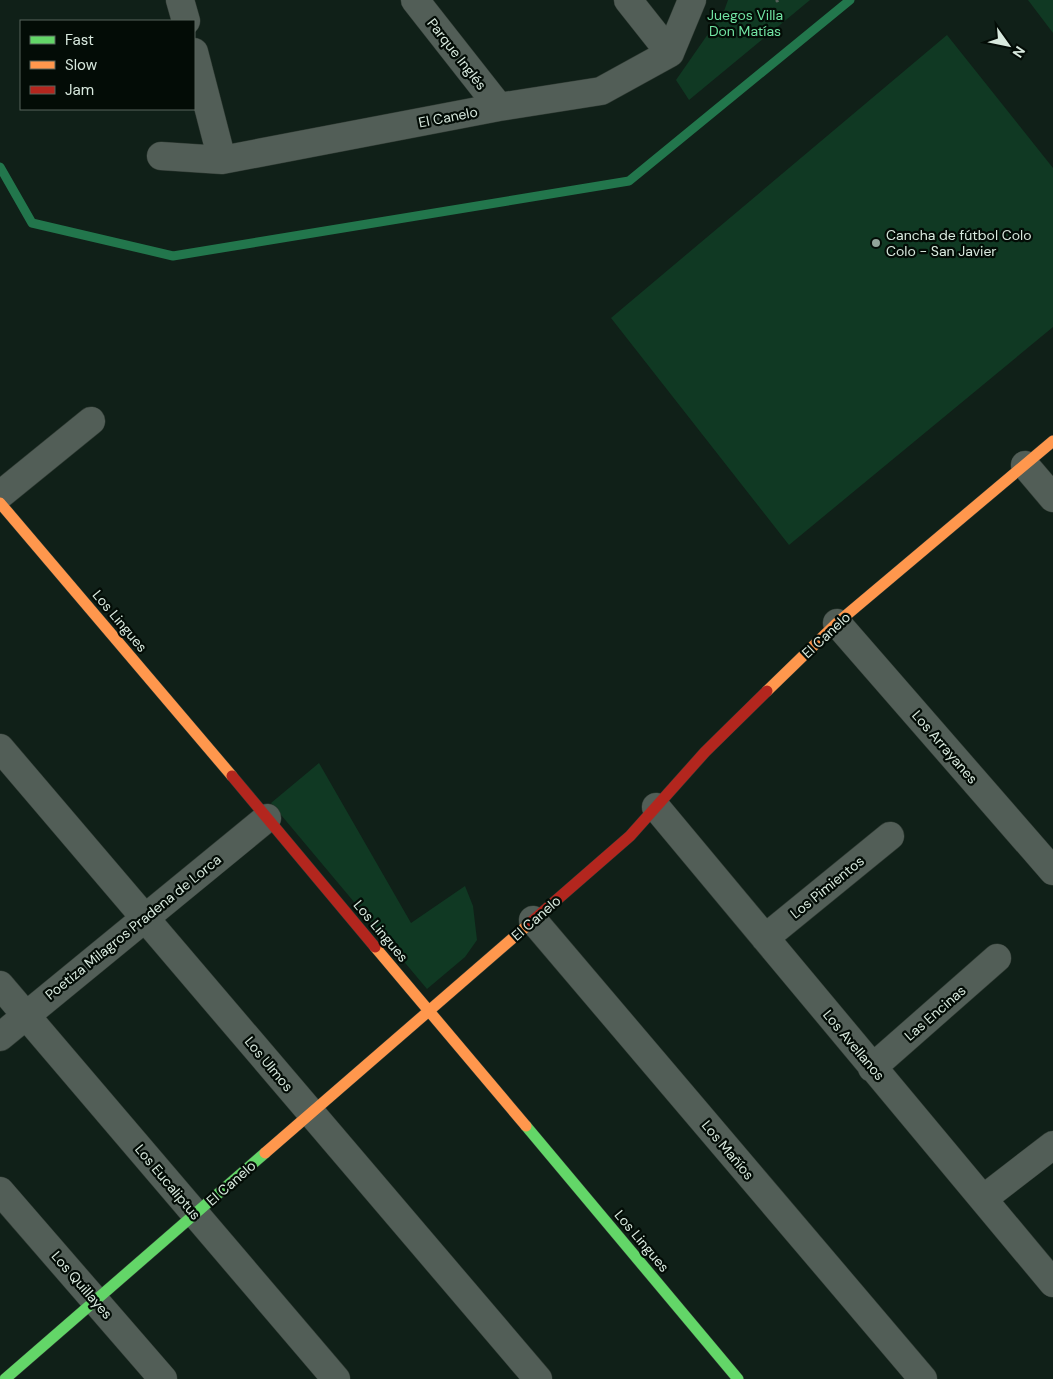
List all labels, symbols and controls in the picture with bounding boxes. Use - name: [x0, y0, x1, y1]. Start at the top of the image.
- park label: Juegos Villa Don Matías: [707, 6, 783, 40]
- street label: Parque Inglés: [423, 15, 491, 93]
- legend: [20, 20, 195, 110]
- north arrow: [983, 20, 1033, 70]
- text: Fast: [65, 30, 94, 50]
- text: N: [1009, 43, 1029, 61]
- text: Slow: [65, 55, 98, 75]
- text: Jam: [65, 80, 94, 100]
- street label: El Canelo: [417, 102, 479, 132]
- place label: Cancha de fútbol Colo Colo - San Javier: [886, 226, 1032, 260]
- marker: Cancha de fútbol Colo Colo - San Javier: [870, 237, 882, 249]
- street label: Los Lingues: [89, 586, 151, 656]
- street label: El Canelo: [798, 608, 854, 662]
- street label: Los Arrayanes: [908, 707, 982, 787]
- street label: Poetiza Milagros Pradena de Lorca: [41, 850, 225, 1004]
- street label: Los Pimientos: [786, 852, 868, 922]
- street label: El Canelo: [508, 892, 564, 944]
- street label: Los Lingues: [350, 896, 412, 966]
- street label: Las Encinas: [901, 981, 969, 1045]
- street label: Los Avellanos: [819, 1006, 889, 1084]
- street label: Los Ulmos: [241, 1033, 297, 1095]
- street label: Los Mañíos: [698, 1117, 758, 1183]
- street label: Los Eucaliptus: [131, 1141, 205, 1223]
- street label: El Canelo: [203, 1157, 259, 1209]
- street label: Los Lingues: [611, 1206, 673, 1276]
- street label: Los Quillayes: [48, 1247, 116, 1323]

